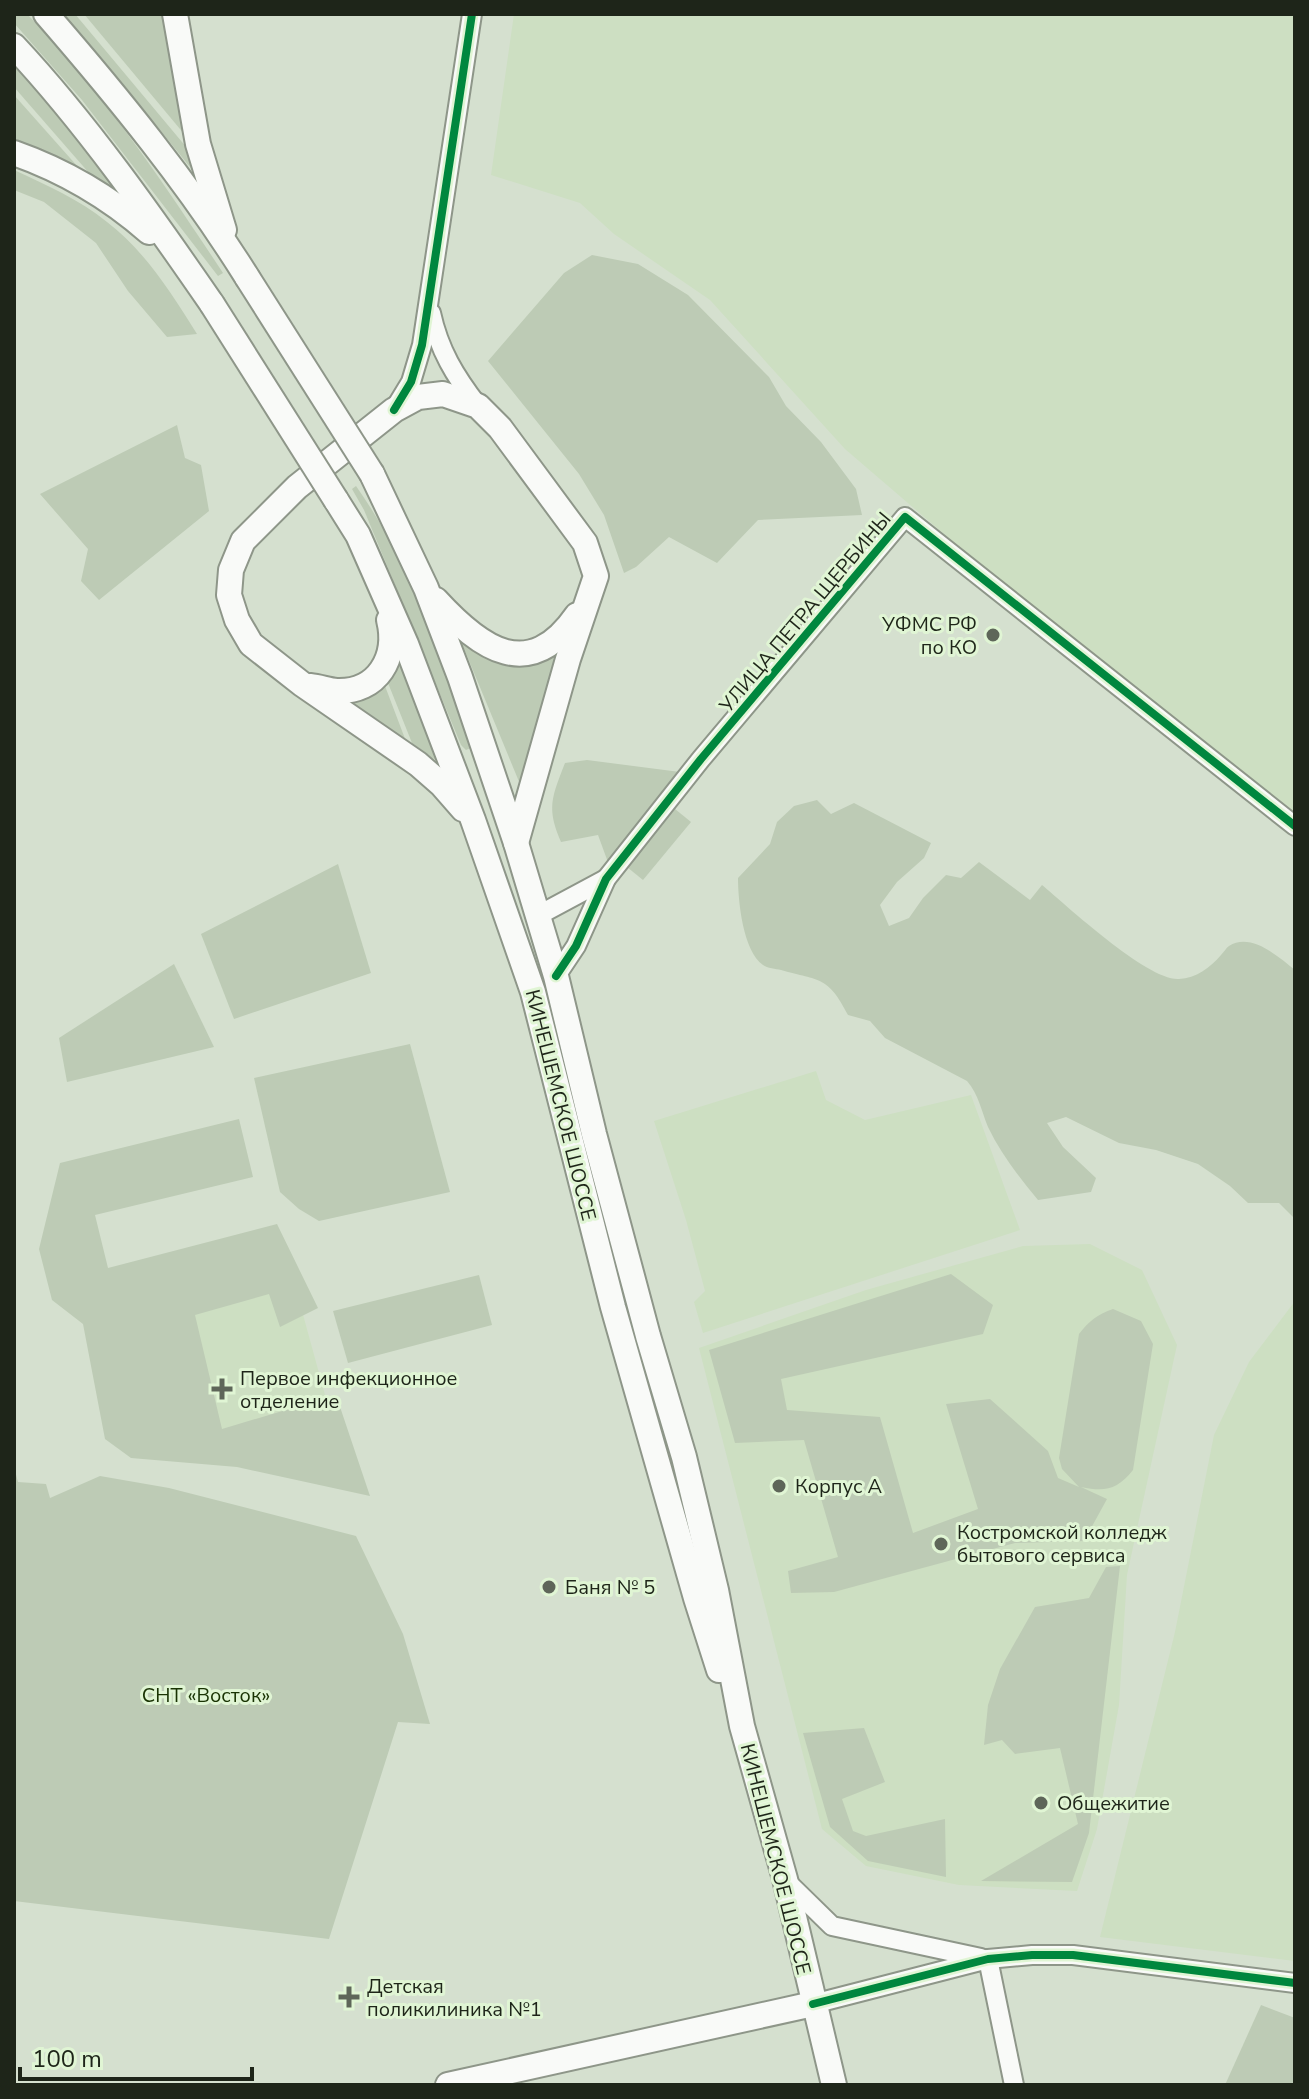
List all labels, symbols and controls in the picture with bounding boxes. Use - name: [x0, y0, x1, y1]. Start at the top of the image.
- street label: УЛИЦА ПЕТРА ЩЕРБИНЫ: [713, 506, 897, 719]
- place label: УФМС РФ по КО: [881, 611, 977, 661]
- marker: УФМС РФ по КО: [984, 626, 1002, 644]
- street label: КИНЕШЕМСКОЕ ШОССЕ: [519, 987, 602, 1224]
- place label: Первое инфекционное отделение: [240, 1365, 457, 1415]
- marker: Первое инфекционное отделение: [211, 1378, 233, 1400]
- place label: Корпус А: [795, 1473, 883, 1500]
- marker: Корпус А: [770, 1477, 788, 1495]
- place label: Костромской колледж бытового сервиса: [957, 1519, 1167, 1569]
- marker: Костромской колледж бытового сервиса: [932, 1535, 950, 1553]
- place label: Баня № 5: [565, 1574, 655, 1601]
- marker: Баня № 5: [540, 1578, 558, 1596]
- park label: СНТ «Восток»: [142, 1682, 270, 1709]
- street label: КИНЕШЕМСКОЕ ШОССЕ: [734, 1741, 817, 1978]
- place label: Общежитие: [1057, 1790, 1170, 1817]
- marker: Общежитие: [1032, 1794, 1050, 1812]
- place label: Детская поликилиника №1: [367, 1973, 542, 2023]
- marker: Детская поликилиника №1: [338, 1986, 360, 2008]
- scale bar: [20, 2031, 252, 2081]
- text: 100 m: [32, 2043, 102, 2075]

